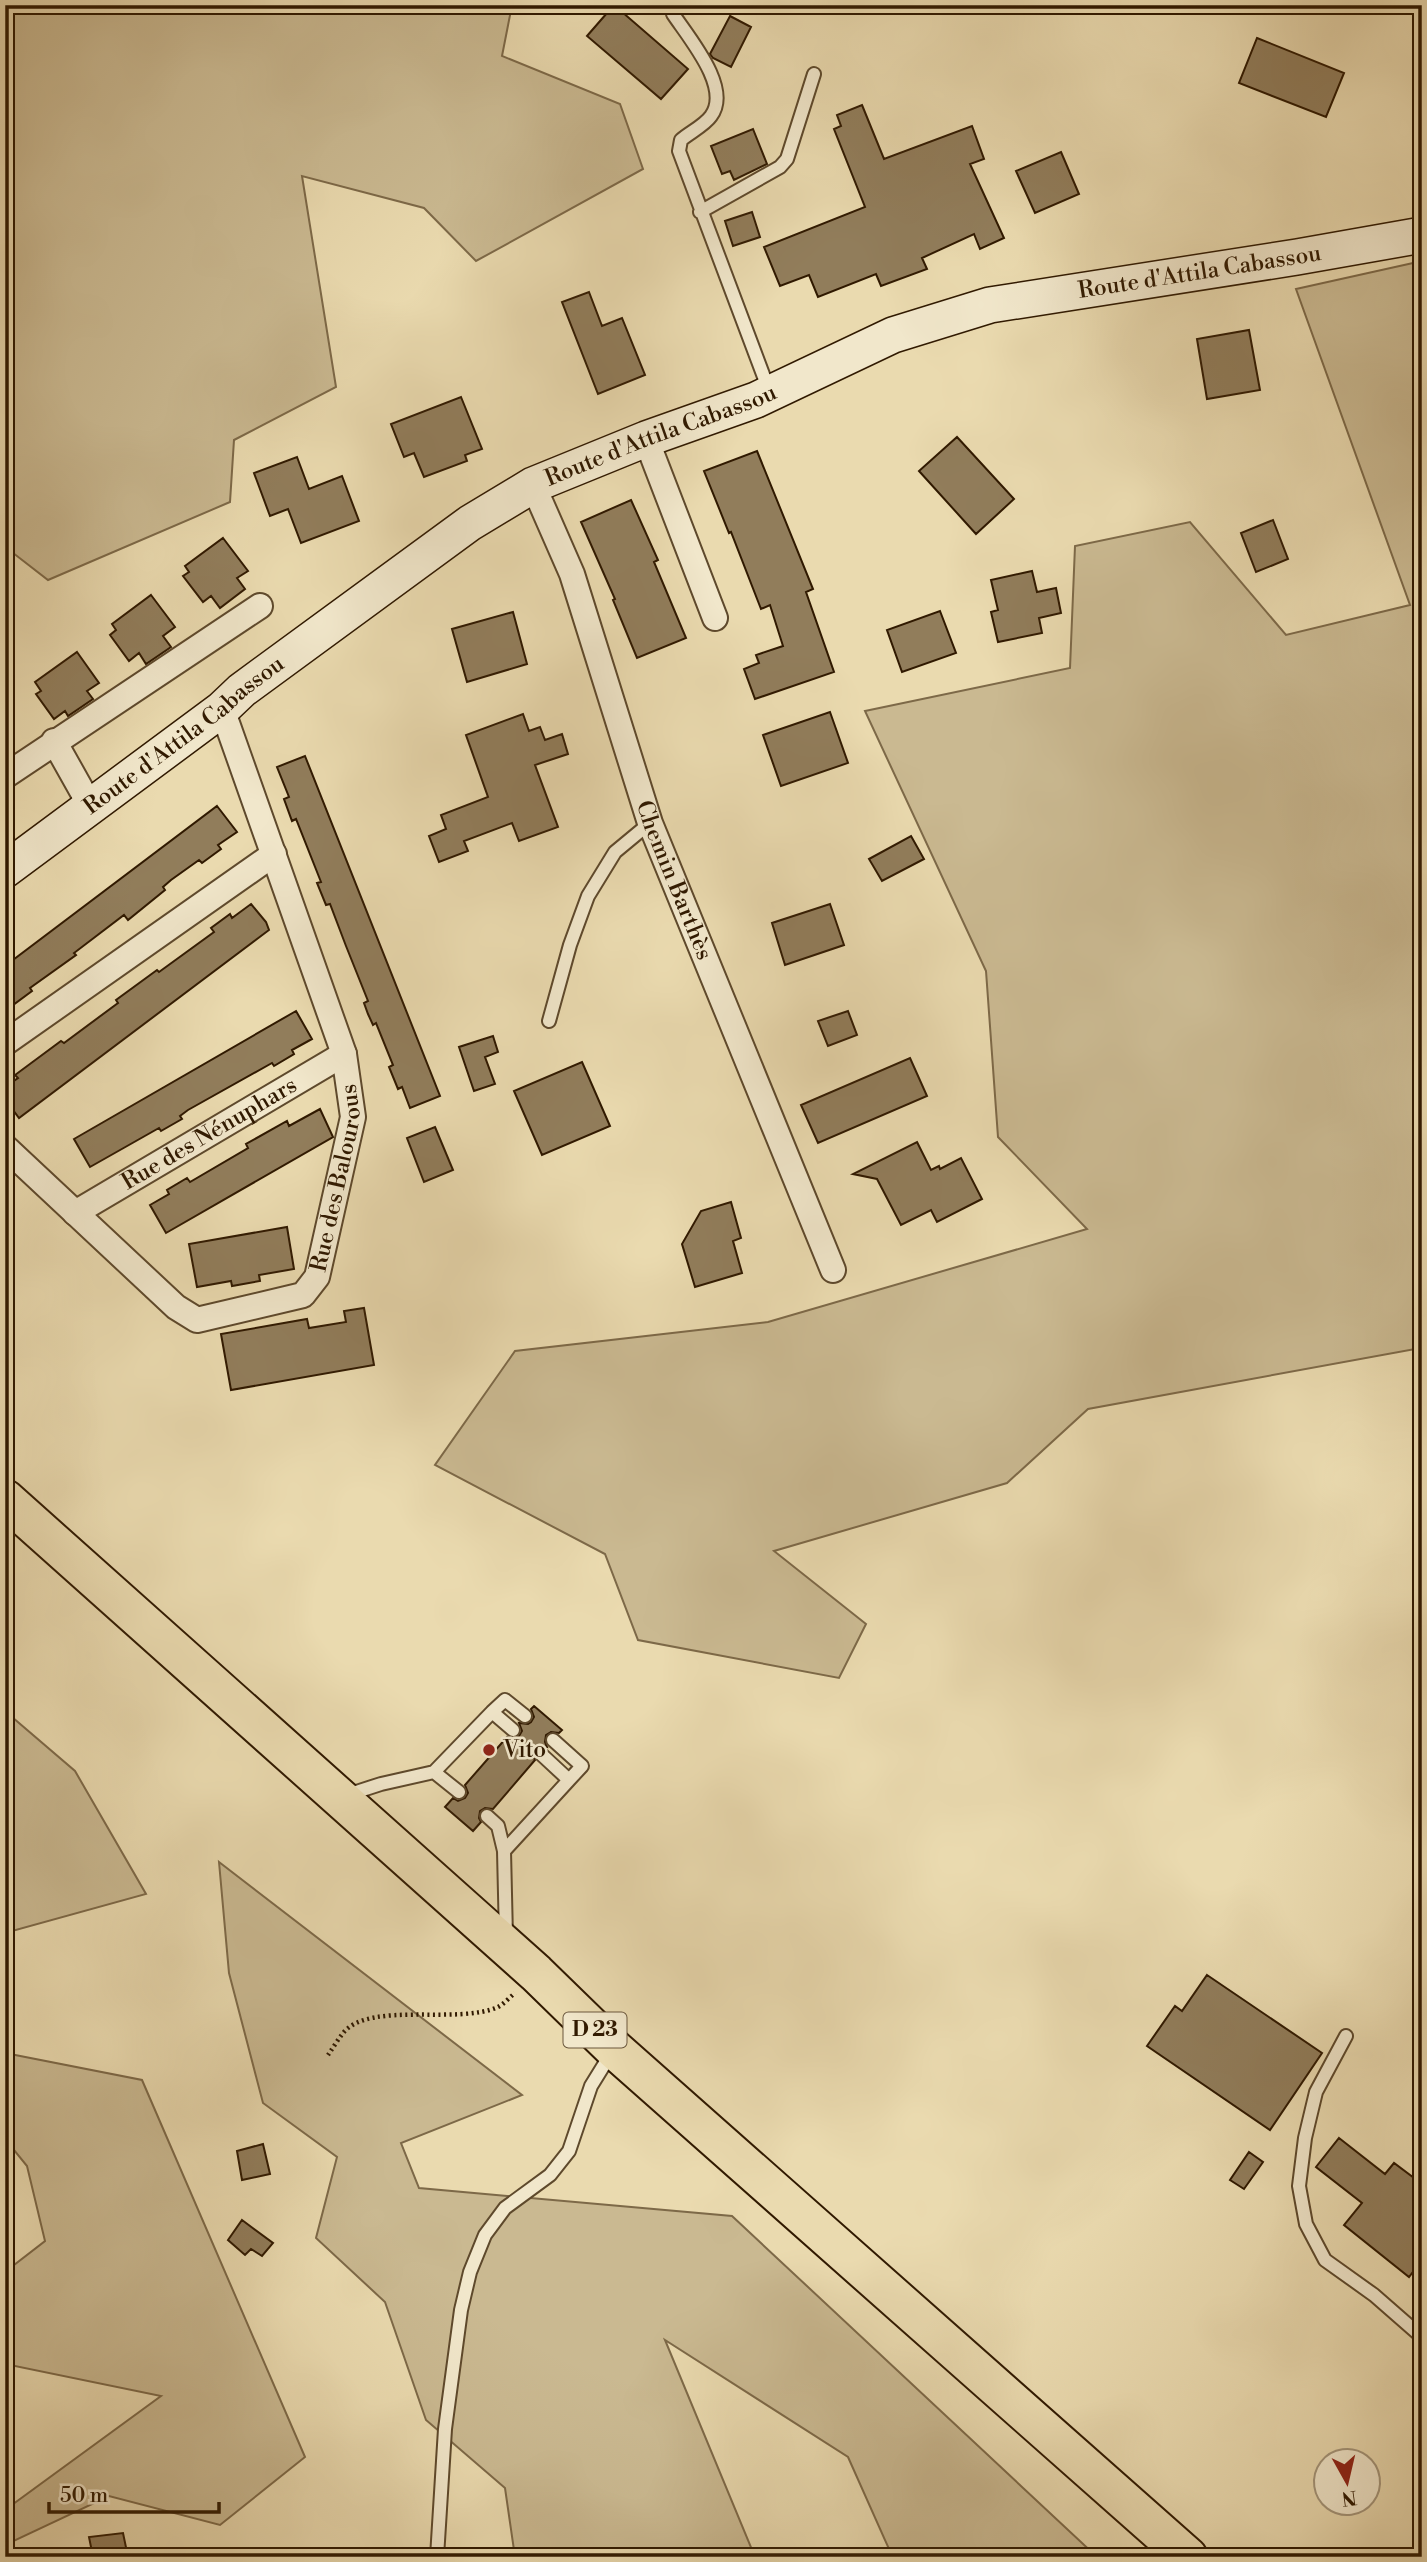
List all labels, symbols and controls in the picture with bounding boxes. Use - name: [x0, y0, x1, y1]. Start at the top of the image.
- street label: Route d'Attila Cabassou: [1076, 239, 1323, 305]
- street label: Route d'Attila Cabassou: [541, 378, 781, 493]
- street label: Route d'Attila Cabassou: [78, 650, 290, 821]
- street label: Chemin Barthès: [630, 797, 719, 964]
- street label: Rue des Nénuphars: [117, 1071, 302, 1196]
- street label: Rue des Balourous: [305, 1082, 367, 1275]
- place label: Vito: [502, 1736, 546, 1764]
- marker: Vito: [481, 1742, 497, 1758]
- road number: D 23: [564, 2012, 626, 2048]
- north arrow: [1312, 2446, 1382, 2516]
- scale bar: [49, 2471, 219, 2515]
- text: 50 m: [60, 2483, 108, 2509]
- text: N: [1340, 2485, 1358, 2511]

